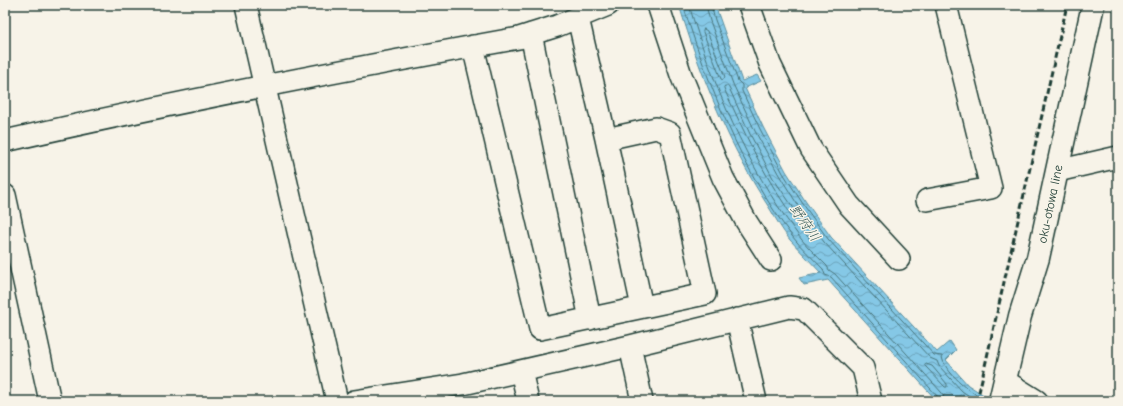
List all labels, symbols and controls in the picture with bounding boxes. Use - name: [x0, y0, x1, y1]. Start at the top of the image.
- street label: oku-otowa line: [1034, 163, 1066, 245]
- water label: 野府川: [786, 201, 824, 245]

